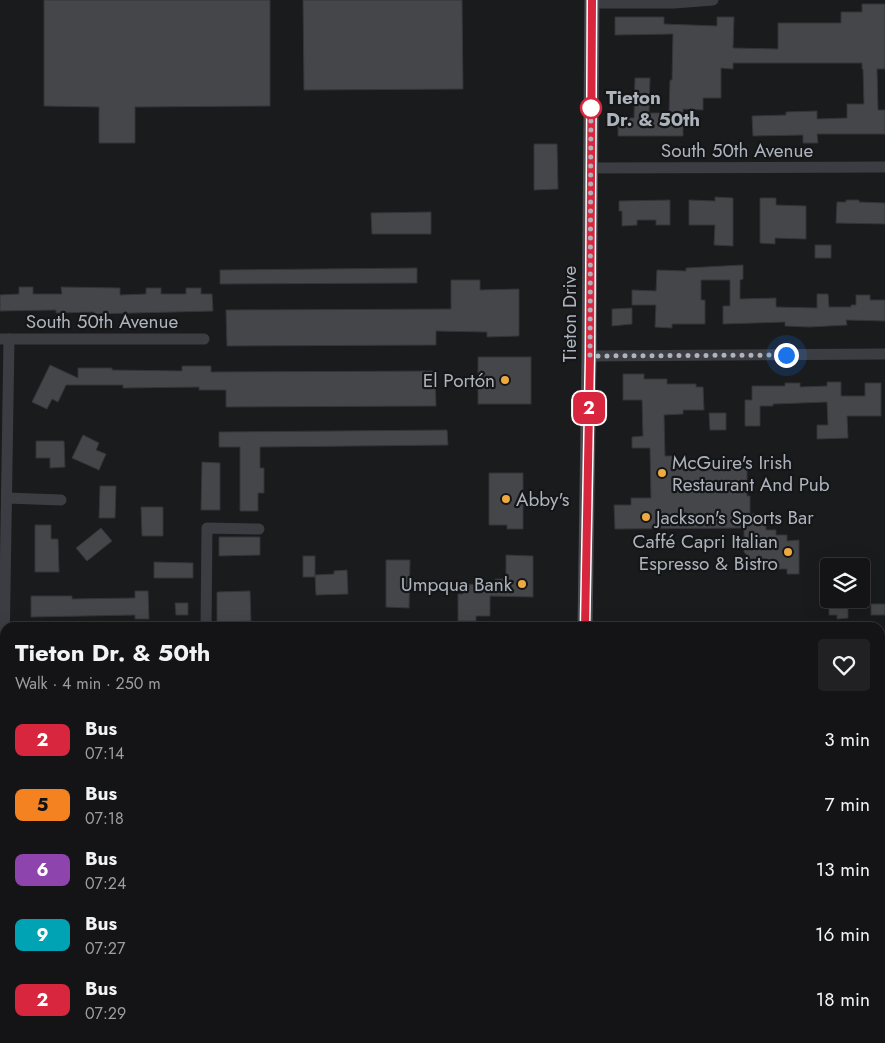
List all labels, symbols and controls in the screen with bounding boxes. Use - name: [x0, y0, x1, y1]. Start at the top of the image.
- place label: Tieton Dr. & 50th: [606, 84, 700, 133]
- marker: Tieton Dr. & 50th: [580, 97, 602, 119]
- street label: South 50th Avenue: [661, 137, 813, 164]
- street label: Tieton Drive: [556, 266, 583, 362]
- street label: South 50th Avenue: [26, 308, 178, 335]
- your location: [774, 343, 799, 368]
- place label: El Portón: [423, 367, 495, 394]
- marker: El Portón: [499, 374, 511, 386]
- line badge: 2: [573, 392, 605, 424]
- text: 2: [583, 395, 595, 421]
- place label: McGuire's Irish Restaurant And Pub: [672, 449, 830, 498]
- marker: McGuire's Irish Restaurant And Pub: [656, 467, 668, 479]
- place label: Abby's: [516, 486, 570, 513]
- marker: Abby's: [500, 493, 512, 505]
- place label: Jackson's Sports Bar: [653, 504, 814, 531]
- marker: Jackson's Sports Bar: [640, 511, 652, 523]
- place label: Caffé Capri Italian Espresso & Bistro: [633, 528, 778, 577]
- marker: Caffé Capri Italian Espresso & Bistro: [782, 546, 794, 558]
- map controls: [820, 558, 870, 608]
- button: layers: [820, 558, 870, 608]
- place label: Umpqua Bank: [401, 571, 513, 598]
- marker: Umpqua Bank: [516, 578, 528, 590]
- text: Tieton Dr. & 50th: [15, 635, 210, 670]
- button: heart: [818, 639, 870, 691]
- text: Walk · 4 min · 250 m: [15, 672, 161, 695]
- text: Bus: [85, 715, 117, 742]
- text: 3 min: [824, 726, 870, 753]
- text: 2: [37, 727, 48, 753]
- text: 07:14: [85, 742, 124, 765]
- text: Bus: [85, 780, 117, 807]
- text: 7 min: [825, 791, 870, 818]
- text: 5: [37, 792, 48, 818]
- text: 07:18: [85, 807, 124, 830]
- text: Bus: [85, 845, 117, 872]
- text: 13 min: [816, 856, 870, 883]
- text: 6: [36, 857, 49, 883]
- text: 07:24: [85, 872, 126, 895]
- text: Bus: [85, 910, 117, 937]
- text: 16 min: [815, 921, 870, 948]
- text: 9: [36, 922, 49, 948]
- text: 07:27: [85, 937, 125, 960]
- text: Bus: [85, 975, 117, 1002]
- text: 18 min: [816, 986, 870, 1013]
- text: 2: [37, 987, 48, 1013]
- text: 07:29: [85, 1002, 126, 1025]

